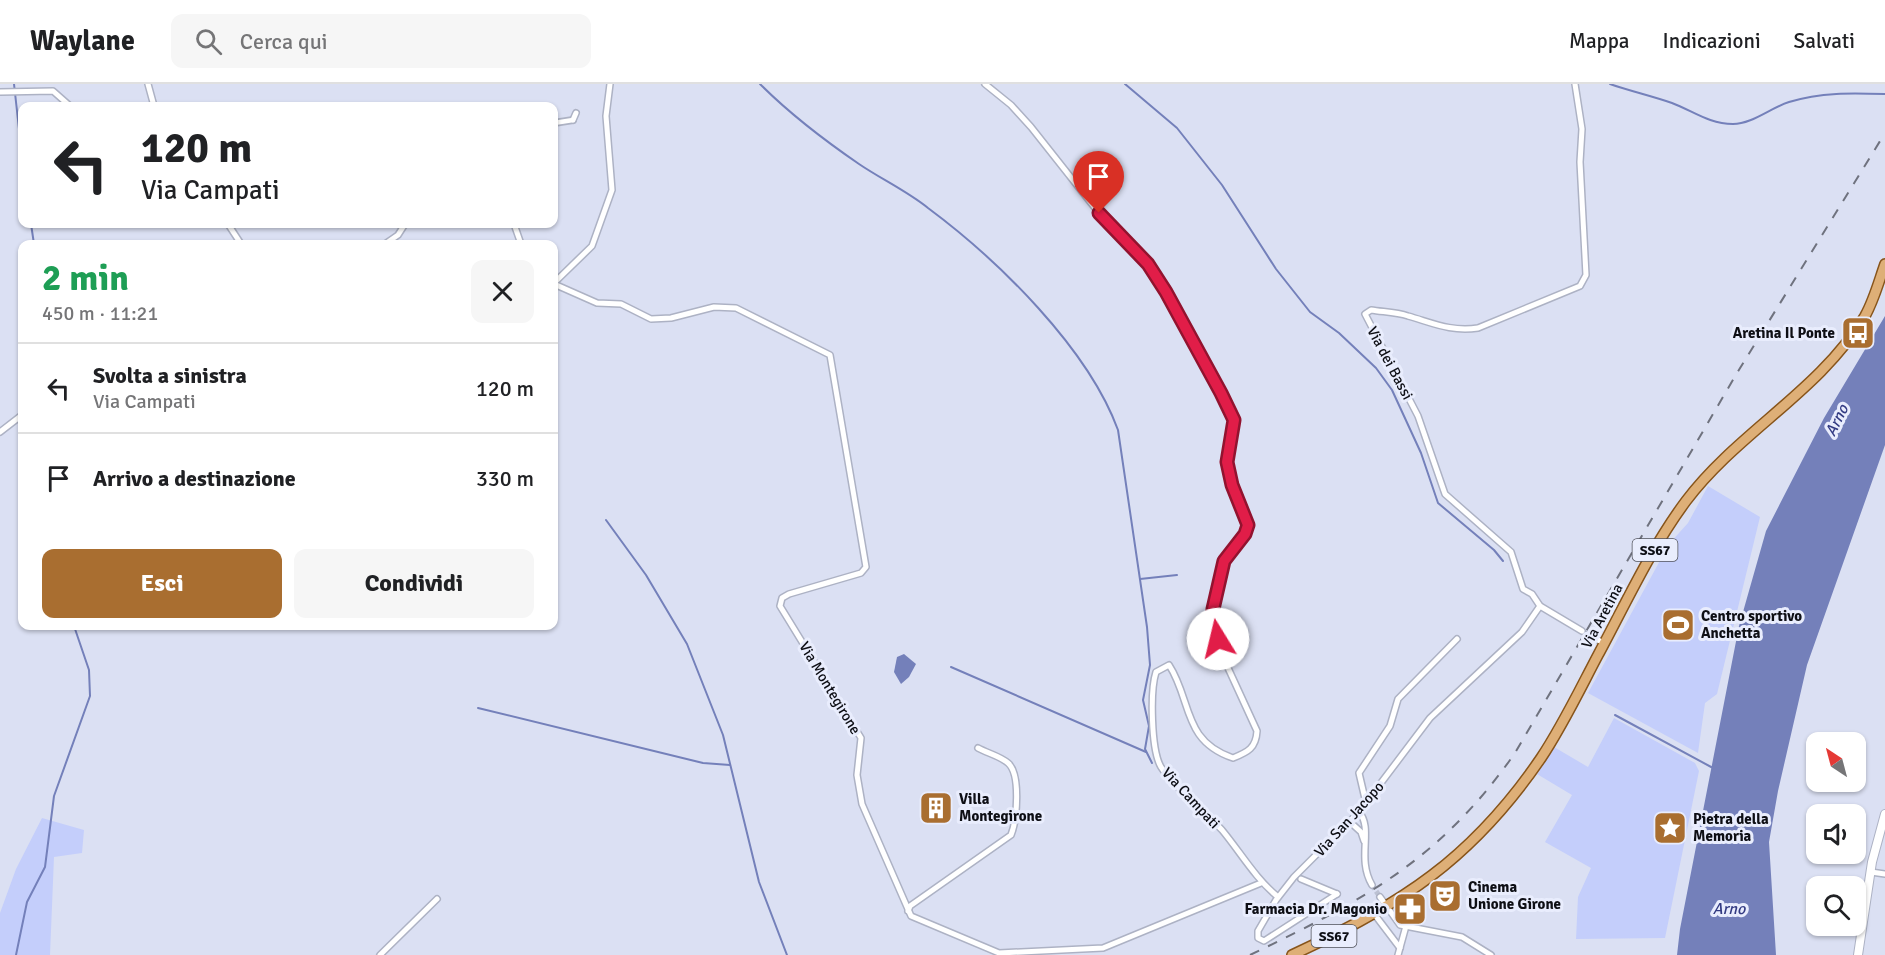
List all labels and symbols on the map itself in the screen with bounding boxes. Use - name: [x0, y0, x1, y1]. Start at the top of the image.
- pin: [1073, 151, 1124, 213]
- bus stop icon: Aretina Il Ponte: [1840, 315, 1876, 351]
- street label: Via dei Bassi: [1363, 323, 1417, 403]
- place label: Aretina Il Ponte: [1733, 324, 1835, 342]
- water label: Arno: [1821, 401, 1853, 440]
- road number: SS67: [1632, 539, 1678, 561]
- street label: Via Aretina: [1577, 581, 1627, 651]
- position arrow: [1186, 607, 1250, 671]
- sports icon: Centro sportivo Anchetta: [1660, 607, 1696, 643]
- place label: Centro sportivo Anchetta: [1701, 607, 1802, 642]
- street label: Via Montegirone: [795, 638, 865, 738]
- north arrow: [1806, 732, 1866, 792]
- street label: Via Campati: [1158, 764, 1224, 832]
- street label: Via San Jacopo: [1310, 777, 1388, 860]
- building icon: Villa Montegirone: [918, 790, 954, 826]
- place label: Villa Montegirone: [959, 790, 1042, 825]
- place icon: Pietra della Memoria: [1652, 810, 1688, 846]
- place label: Pietra della Memoria: [1693, 810, 1769, 845]
- theatre icon: Cinema Unione Girone: [1427, 878, 1463, 914]
- place label: Cinema Unione Girone: [1468, 878, 1561, 913]
- pharmacy icon: Farmacia Dr. Magonio: [1392, 891, 1428, 927]
- water label: Arno: [1713, 899, 1746, 919]
- place label: Farmacia Dr. Magonio: [1244, 900, 1387, 918]
- road number: SS67: [1312, 925, 1356, 947]

